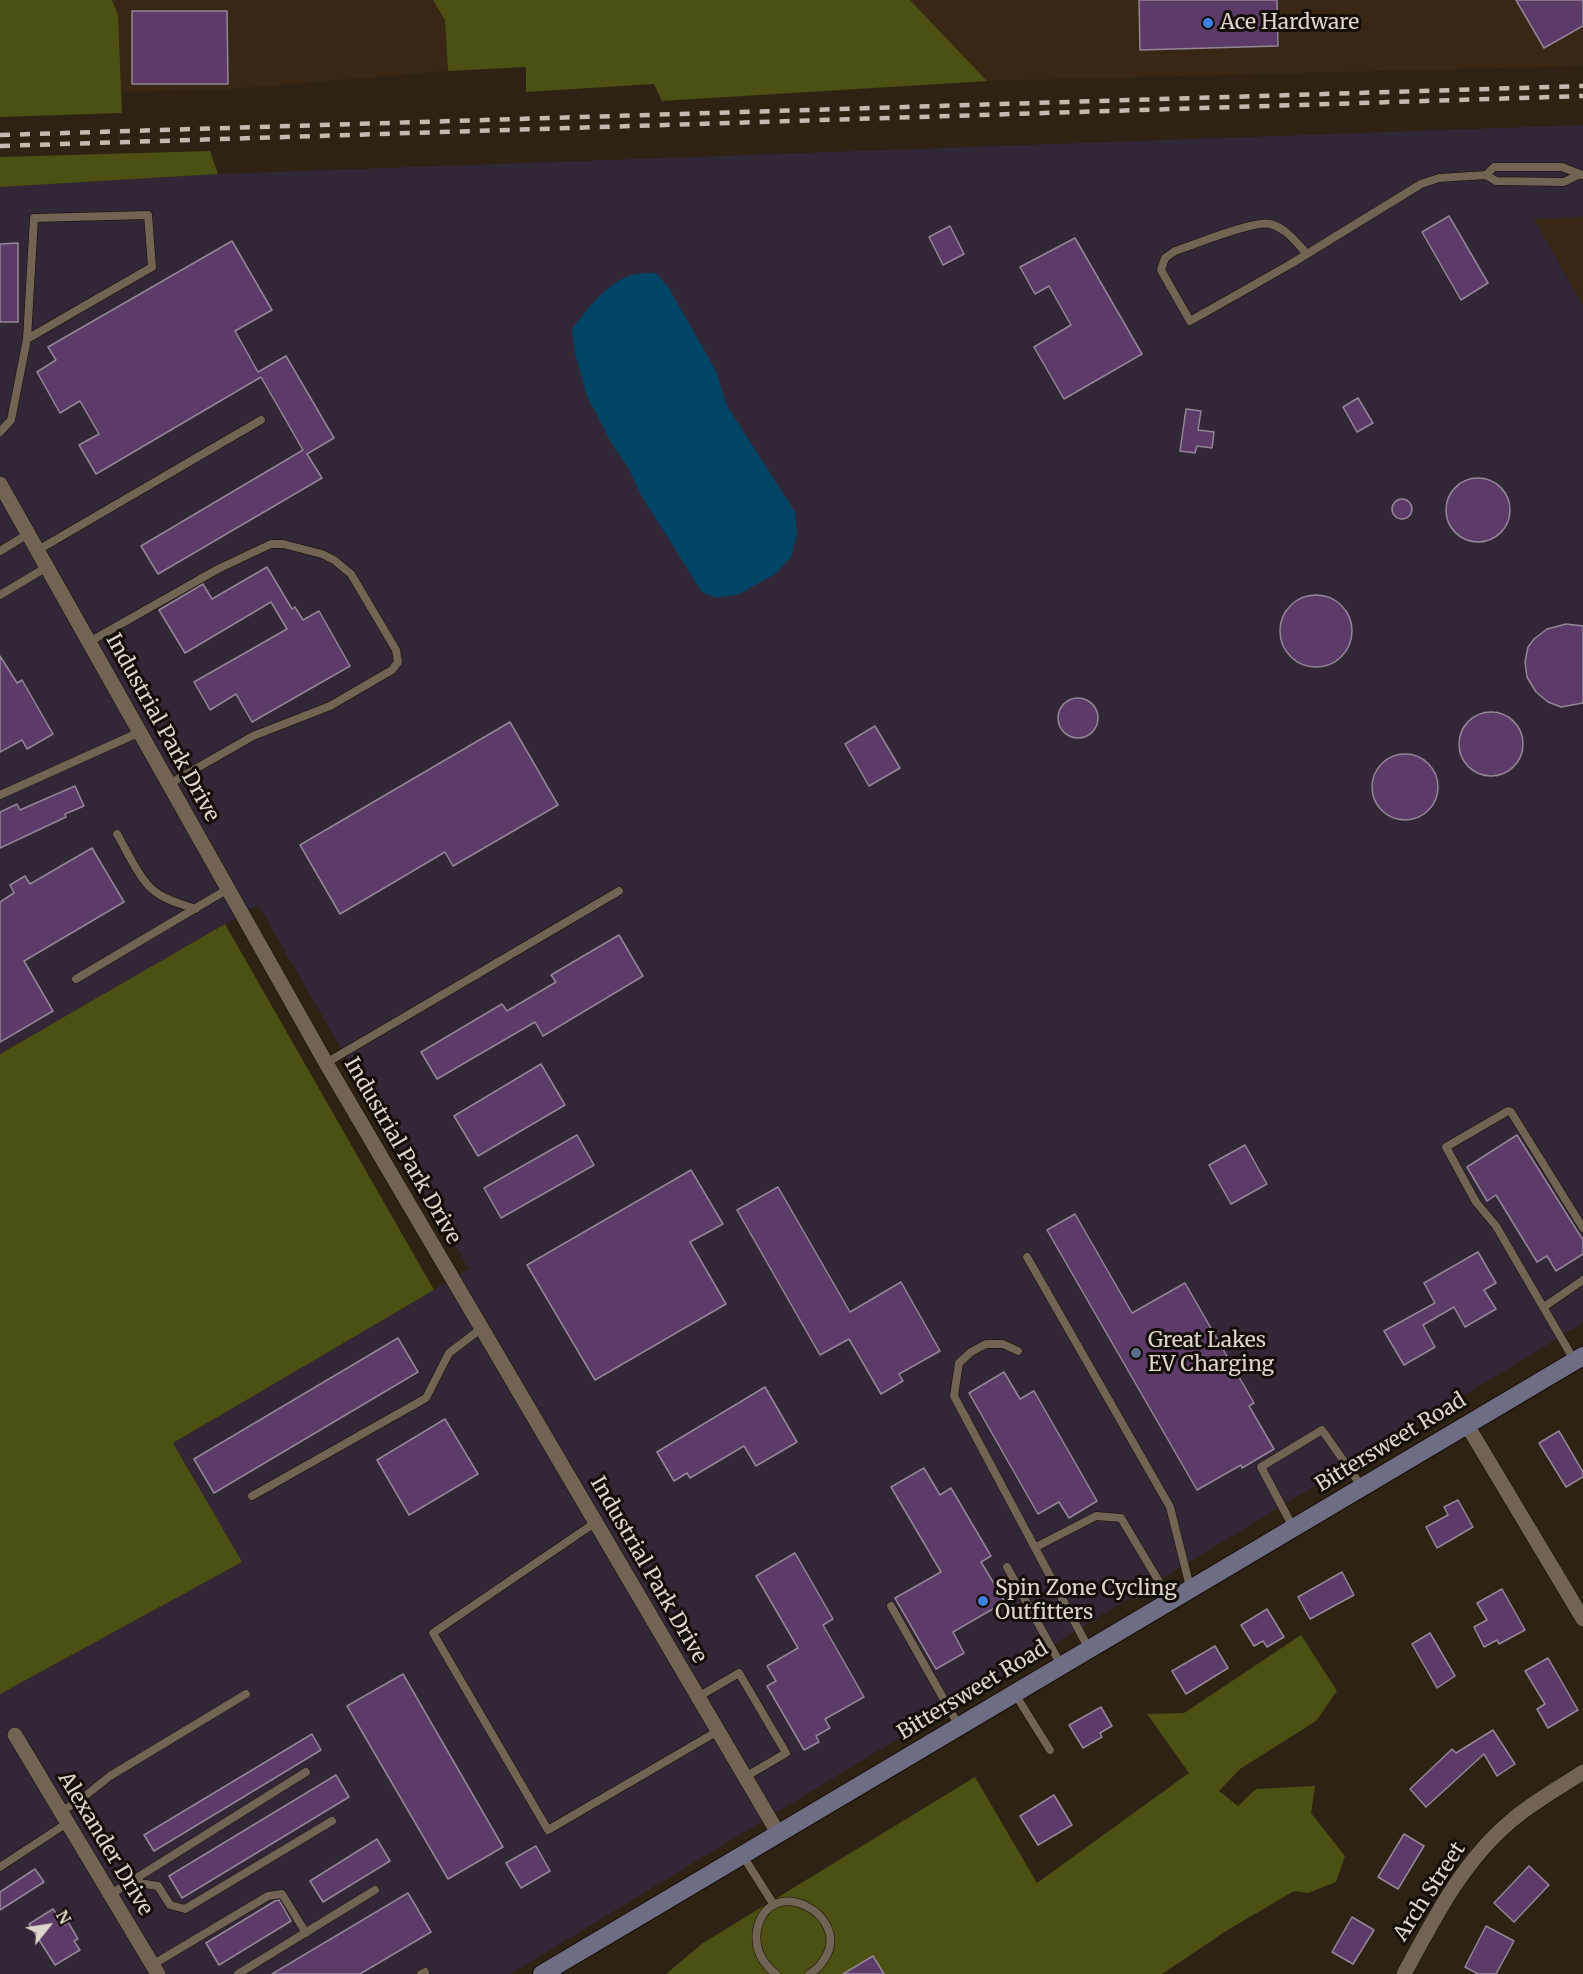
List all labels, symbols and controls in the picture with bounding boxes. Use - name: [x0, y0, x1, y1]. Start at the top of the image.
- place label: Ace Hardware: [1220, 10, 1359, 36]
- marker: Ace Hardware: [1201, 16, 1215, 30]
- street label: Industrial Park Drive: [100, 630, 224, 826]
- street label: Industrial Park Drive: [338, 1053, 466, 1249]
- place label: Great Lakes EV Charging: [1148, 1328, 1274, 1378]
- marker: Great Lakes EV Charging: [1129, 1346, 1143, 1360]
- street label: Bittersweet Road: [1311, 1388, 1471, 1498]
- street label: Industrial Park Drive: [584, 1472, 712, 1668]
- place label: Spin Zone Cycling Outfitters: [995, 1576, 1177, 1626]
- marker: Spin Zone Cycling Outfitters: [976, 1594, 990, 1608]
- street label: Bittersweet Road: [893, 1636, 1053, 1746]
- street label: Alexander Drive: [52, 1768, 158, 1920]
- street label: Arch Street: [1389, 1838, 1471, 1946]
- north arrow: [18, 1896, 78, 1956]
- text: N: [52, 1907, 75, 1927]

